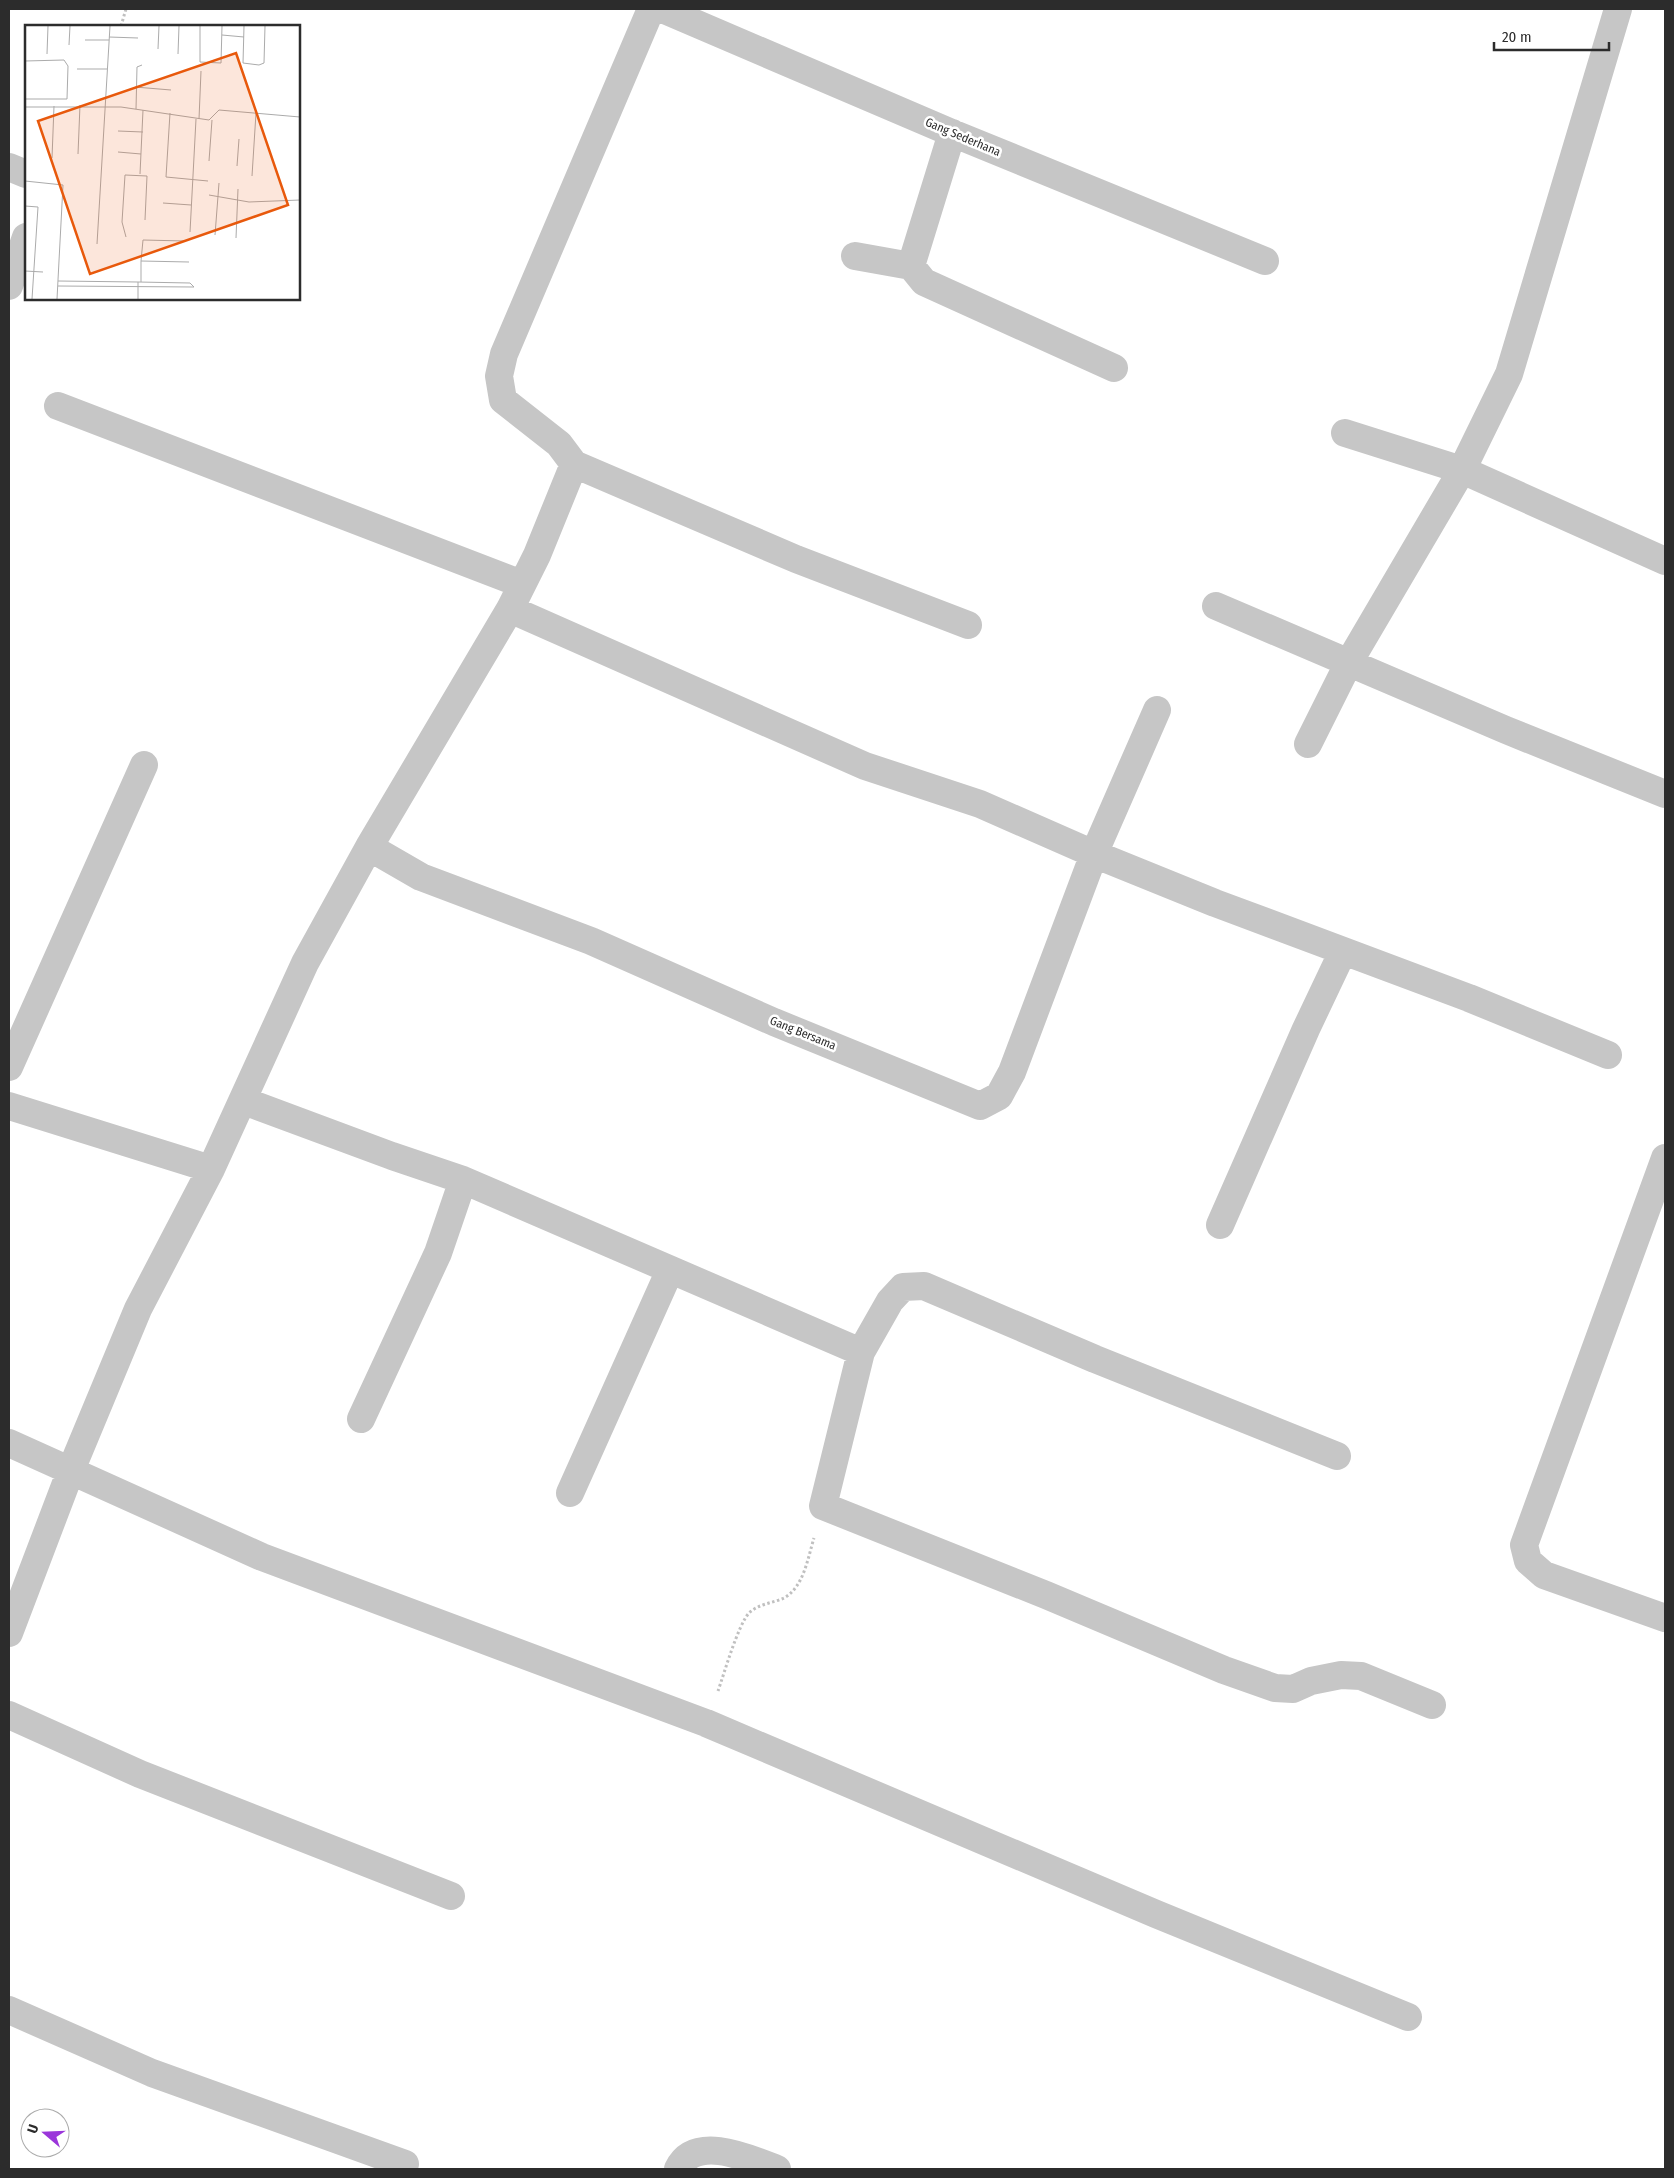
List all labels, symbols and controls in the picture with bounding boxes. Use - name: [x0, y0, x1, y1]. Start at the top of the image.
- scale bar: [1494, 20, 1609, 52]
- inset map: [25, 25, 300, 300]
- text: 20 m: [1502, 28, 1532, 46]
- street label: Gang Sederhana: [923, 115, 1003, 159]
- street label: Gang Bersama: [768, 1013, 838, 1053]
- north arrow: [20, 2108, 70, 2158]
- text: U: [24, 2122, 43, 2136]

